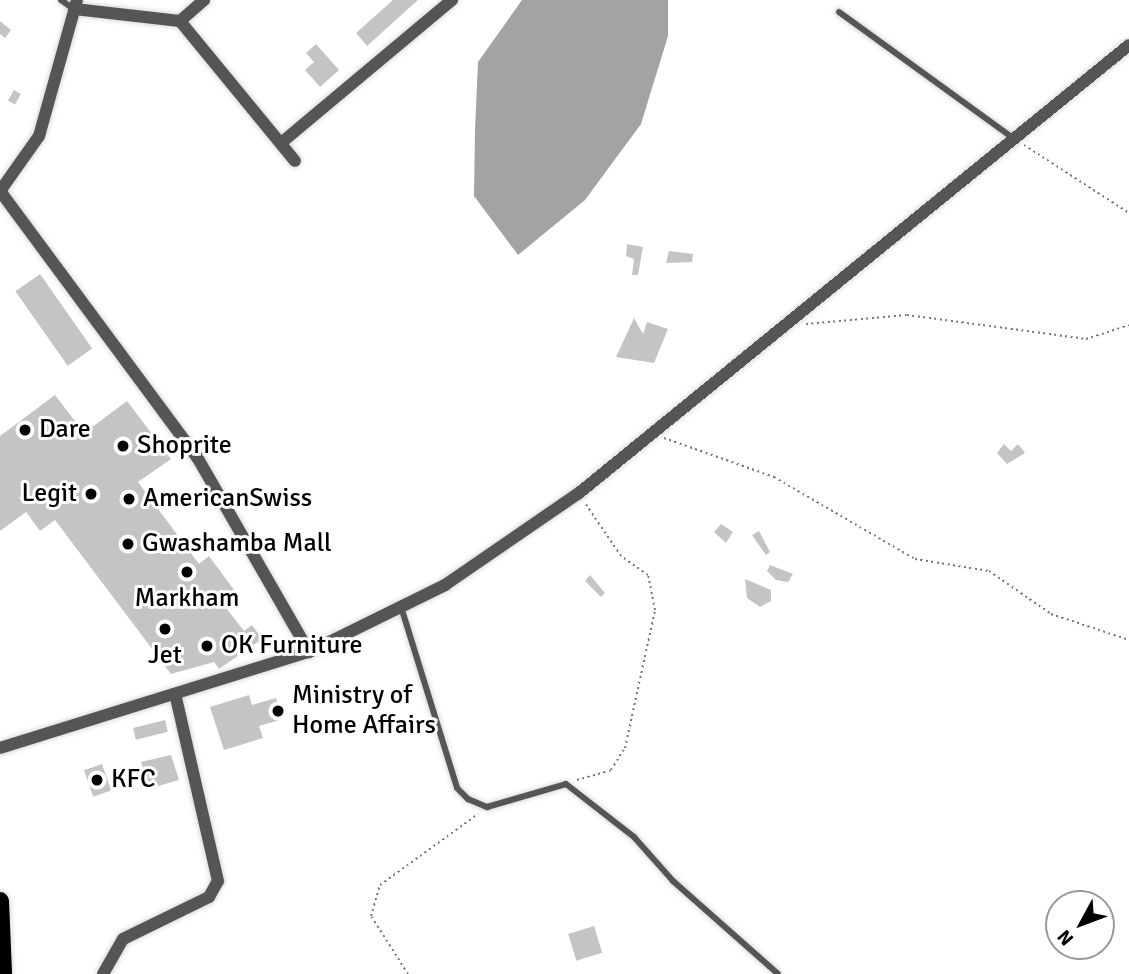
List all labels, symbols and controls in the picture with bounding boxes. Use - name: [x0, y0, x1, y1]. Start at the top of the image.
- place label: Dare: [39, 414, 91, 446]
- marker: Dare: [17, 422, 33, 438]
- place label: Shoprite: [137, 430, 232, 462]
- marker: Shoprite: [115, 438, 131, 454]
- place label: Legit: [21, 478, 77, 510]
- place label: AmericanSwiss: [143, 483, 312, 515]
- marker: Legit: [83, 486, 99, 502]
- marker: AmericanSwiss: [121, 491, 137, 507]
- place label: Gwashamba Mall: [142, 528, 332, 560]
- marker: Gwashamba Mall: [120, 536, 136, 552]
- marker: Markham: [179, 564, 195, 580]
- place label: Markham: [135, 583, 239, 615]
- marker: Jet: [157, 621, 173, 637]
- place label: OK Furniture: [221, 630, 362, 662]
- marker: OK Furniture: [199, 638, 215, 654]
- place label: Jet: [148, 640, 182, 672]
- place label: Ministry of Home Affairs: [292, 680, 436, 742]
- marker: Ministry of Home Affairs: [270, 703, 286, 719]
- place label: KFC: [111, 764, 156, 796]
- marker: KFC: [89, 772, 105, 788]
- north arrow: [1045, 890, 1115, 960]
- text: N: [1052, 925, 1079, 950]

